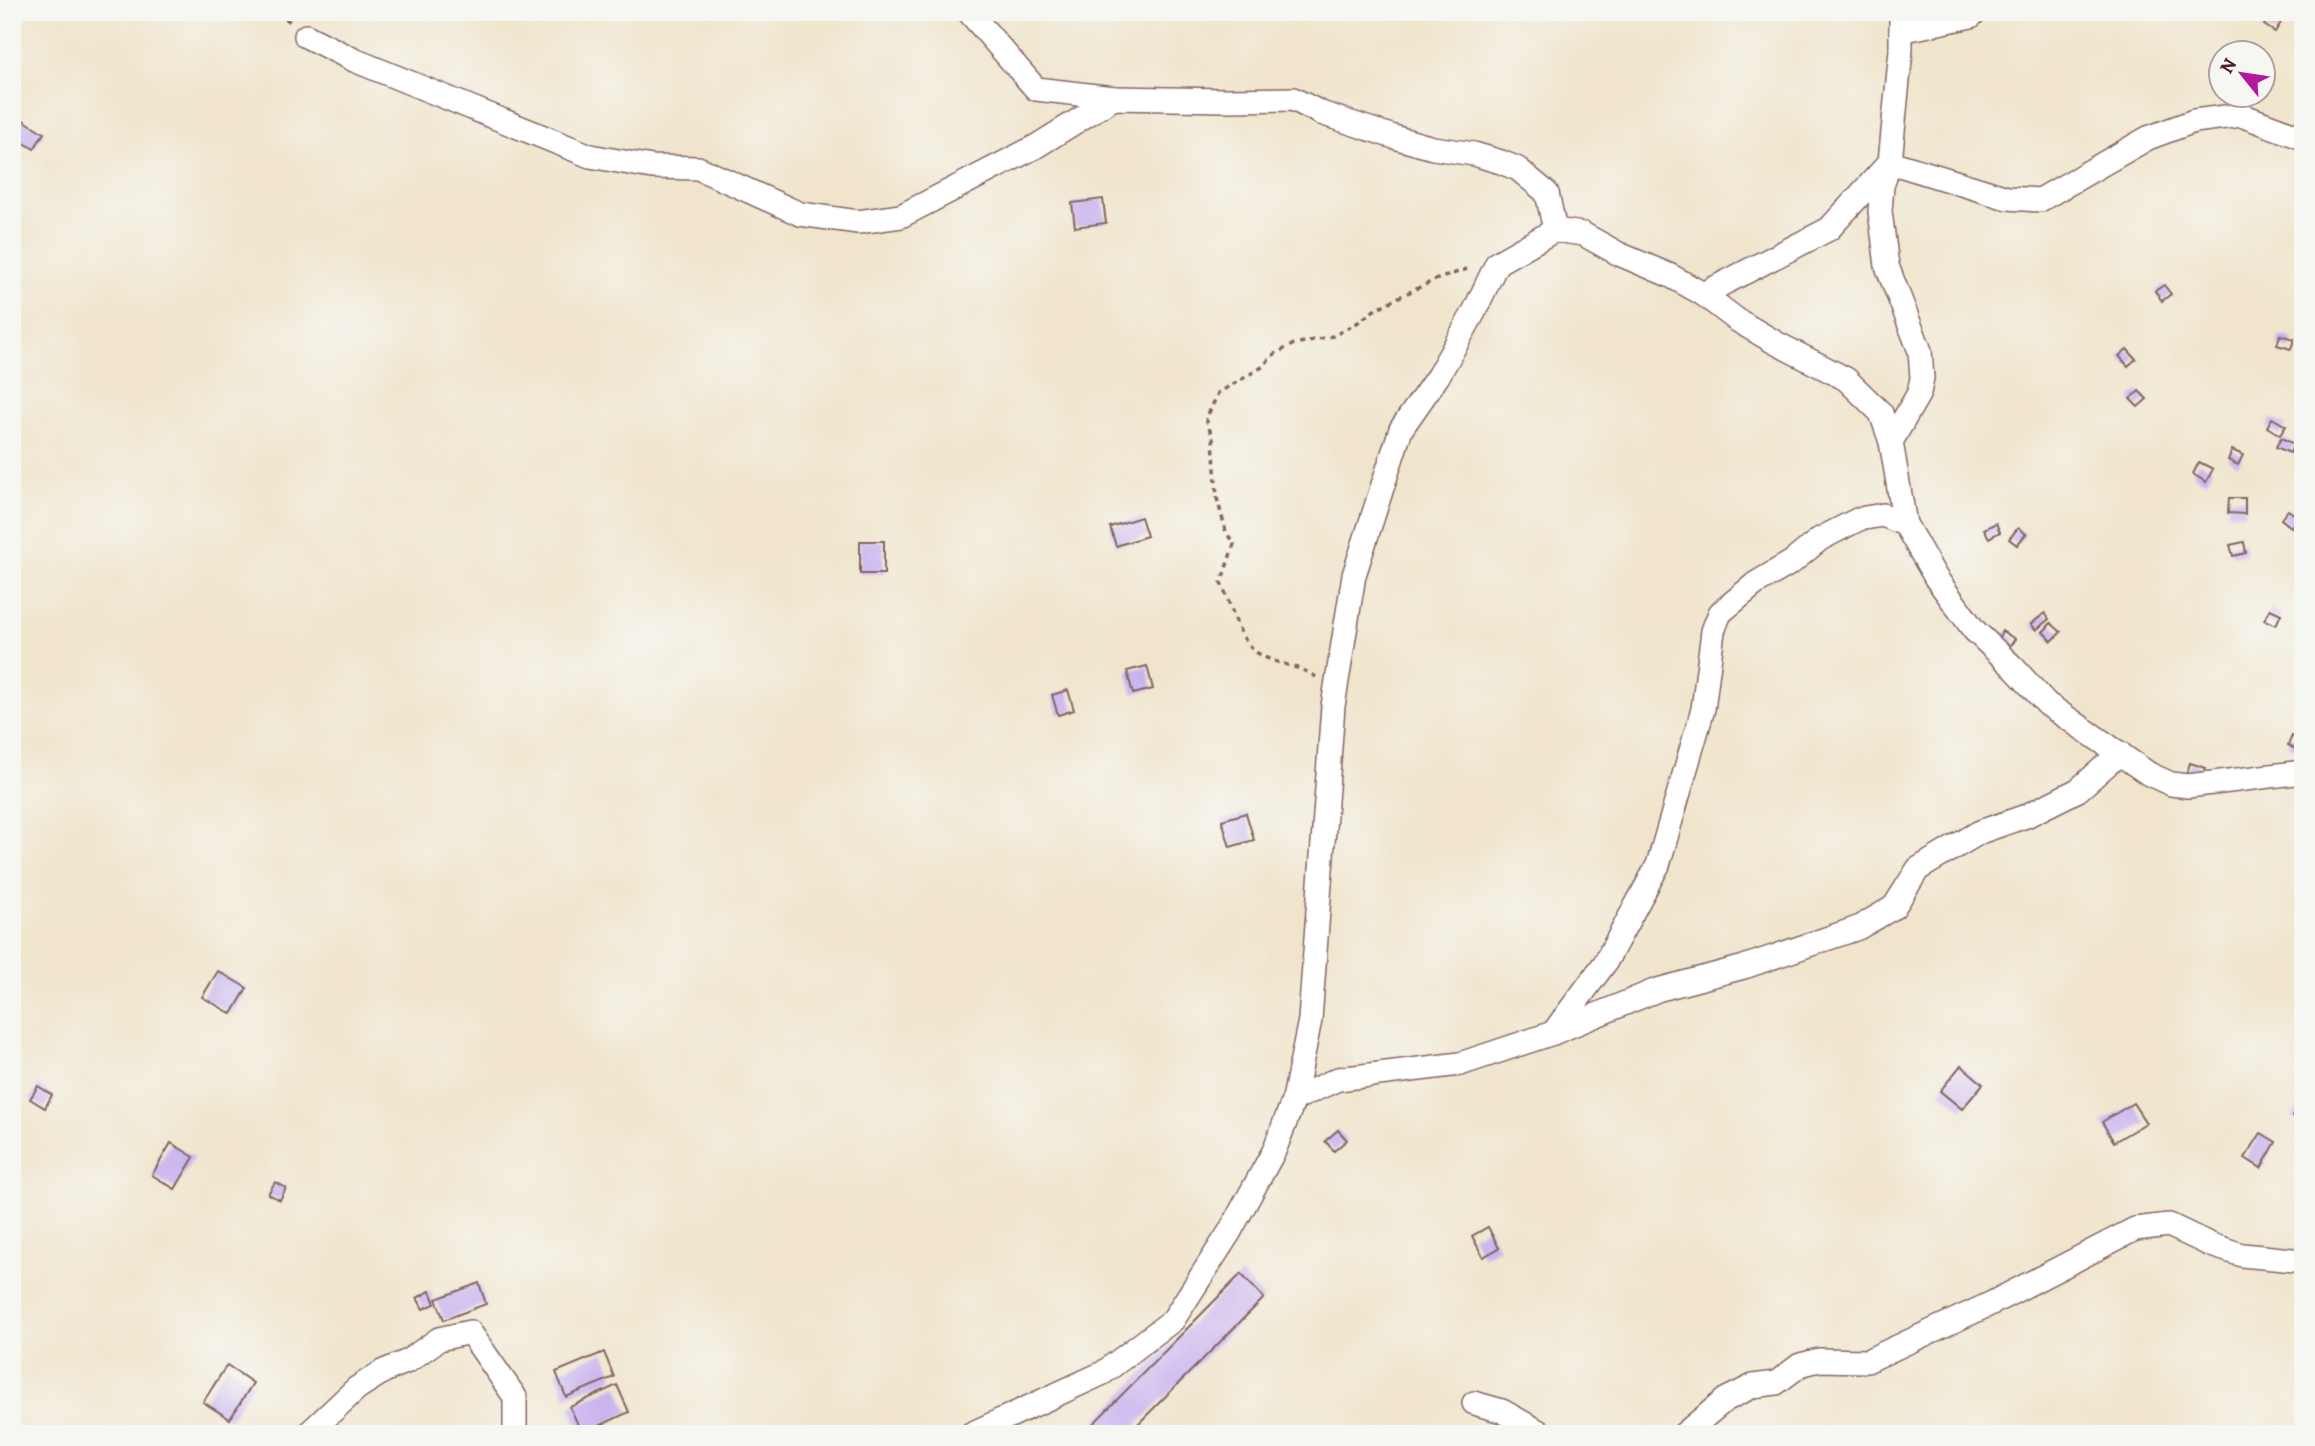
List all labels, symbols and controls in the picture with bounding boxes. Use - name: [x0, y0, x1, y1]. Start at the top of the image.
- north arrow: [2206, 38, 2276, 108]
- text: N: [2213, 53, 2243, 78]

